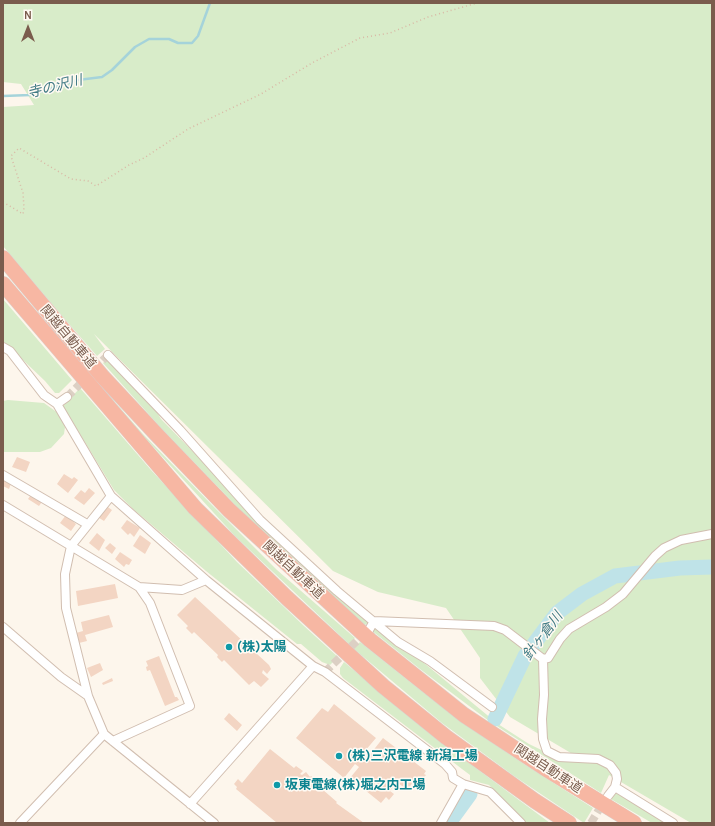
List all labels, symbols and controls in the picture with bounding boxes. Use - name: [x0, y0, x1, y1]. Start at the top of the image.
- north arrow: [8, 8, 48, 48]
- text: N: [24, 9, 32, 22]
- water label: 寺の沢川: [26, 72, 84, 102]
- street label: 関越自動車道: [37, 302, 99, 372]
- street label: 関越自動車道: [259, 538, 327, 602]
- water label: 針ヶ倉川: [519, 609, 567, 663]
- place label: (株)太陽: [237, 639, 286, 655]
- marker: (株)太陽: [224, 642, 234, 652]
- street label: 関越自動車道: [511, 741, 585, 797]
- place label: (株)三沢電線 新潟工場: [347, 748, 478, 764]
- marker: (株)三沢電線 新潟工場: [334, 751, 344, 761]
- place label: 坂東電線(株)堀之内工場: [285, 777, 425, 793]
- marker: 坂東電線(株)堀之内工場: [272, 780, 282, 790]

